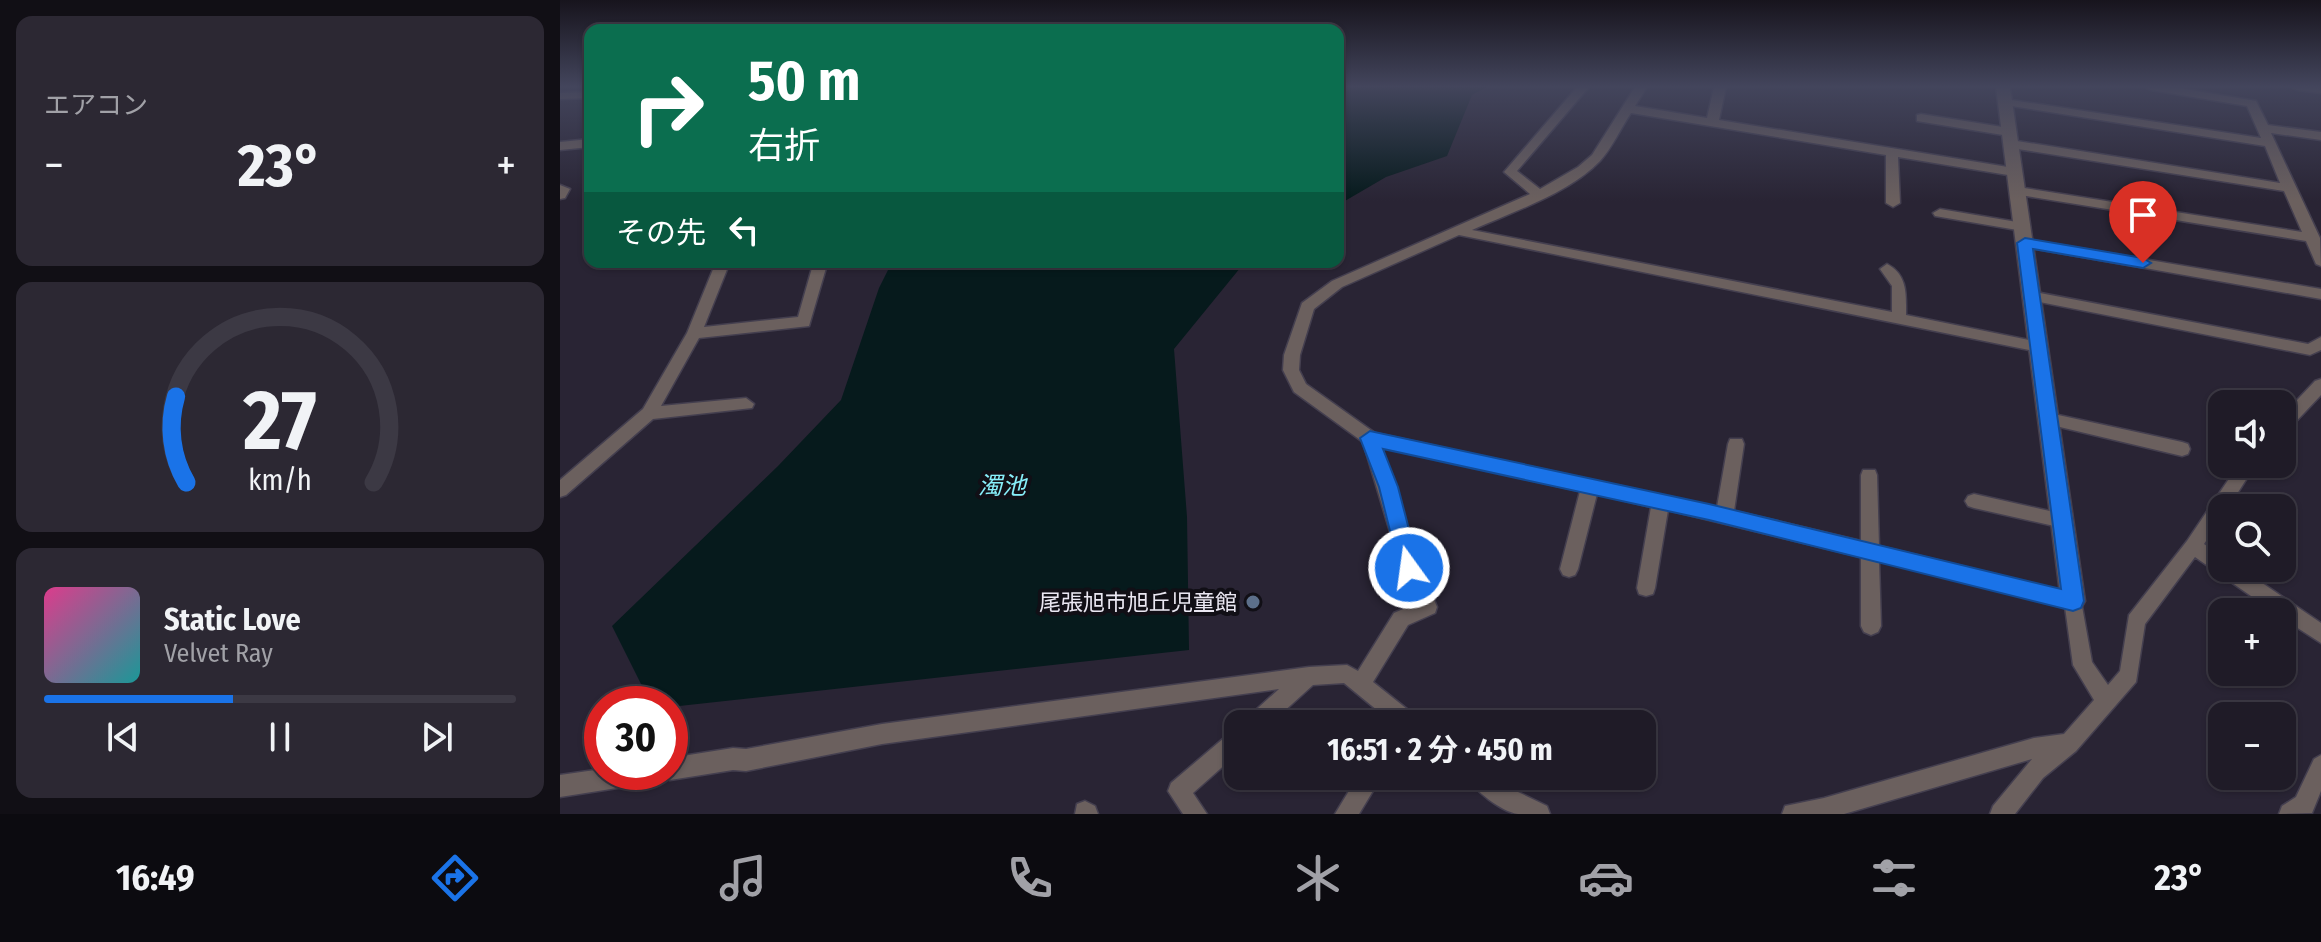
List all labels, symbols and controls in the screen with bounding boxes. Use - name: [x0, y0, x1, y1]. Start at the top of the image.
- text: 50 m: [748, 48, 860, 115]
- icon: right: [616, 56, 720, 160]
- text: エアコン: [44, 90, 148, 121]
- text: 右折: [748, 124, 820, 168]
- text: 23°: [238, 130, 322, 202]
- text: −: [44, 139, 64, 192]
- text: +: [496, 139, 516, 192]
- pin: [2109, 181, 2177, 263]
- icon: arrive: [2121, 193, 2165, 237]
- icon: left: [722, 208, 766, 252]
- text: その先: [616, 215, 706, 251]
- text: 27: [242, 371, 317, 471]
- map controls: [2208, 390, 2296, 790]
- button: sound: [2208, 390, 2296, 478]
- text: km/h: [248, 463, 312, 498]
- water label: 濁池: [978, 472, 1028, 500]
- button: search: [2208, 494, 2296, 582]
- position arrow: [1367, 526, 1451, 610]
- place label: 尾張旭市旭丘児童館: [1039, 589, 1237, 616]
- marker: 尾張旭市旭丘児童館: [1244, 593, 1262, 611]
- button: +: [2208, 598, 2296, 686]
- text: Static Love: [164, 602, 301, 638]
- text: Velvet Ray: [164, 638, 273, 669]
- speed limit sign: 30: [584, 686, 688, 790]
- button: −: [2208, 702, 2296, 790]
- icon: previous: [101, 715, 145, 759]
- icon: pause: [258, 715, 302, 759]
- icon: next: [415, 715, 459, 759]
- text: 16:51 · 2 分 · 450 m: [1327, 732, 1553, 768]
- icon: directions: [427, 850, 483, 906]
- icon: music: [715, 850, 771, 906]
- icon: phone: [1002, 850, 1058, 906]
- icon: climate: [1290, 850, 1346, 906]
- icon: car: [1578, 850, 1634, 906]
- icon: filters: [1866, 850, 1922, 906]
- text: 16:49: [116, 856, 195, 900]
- text: 23°: [2154, 856, 2205, 900]

